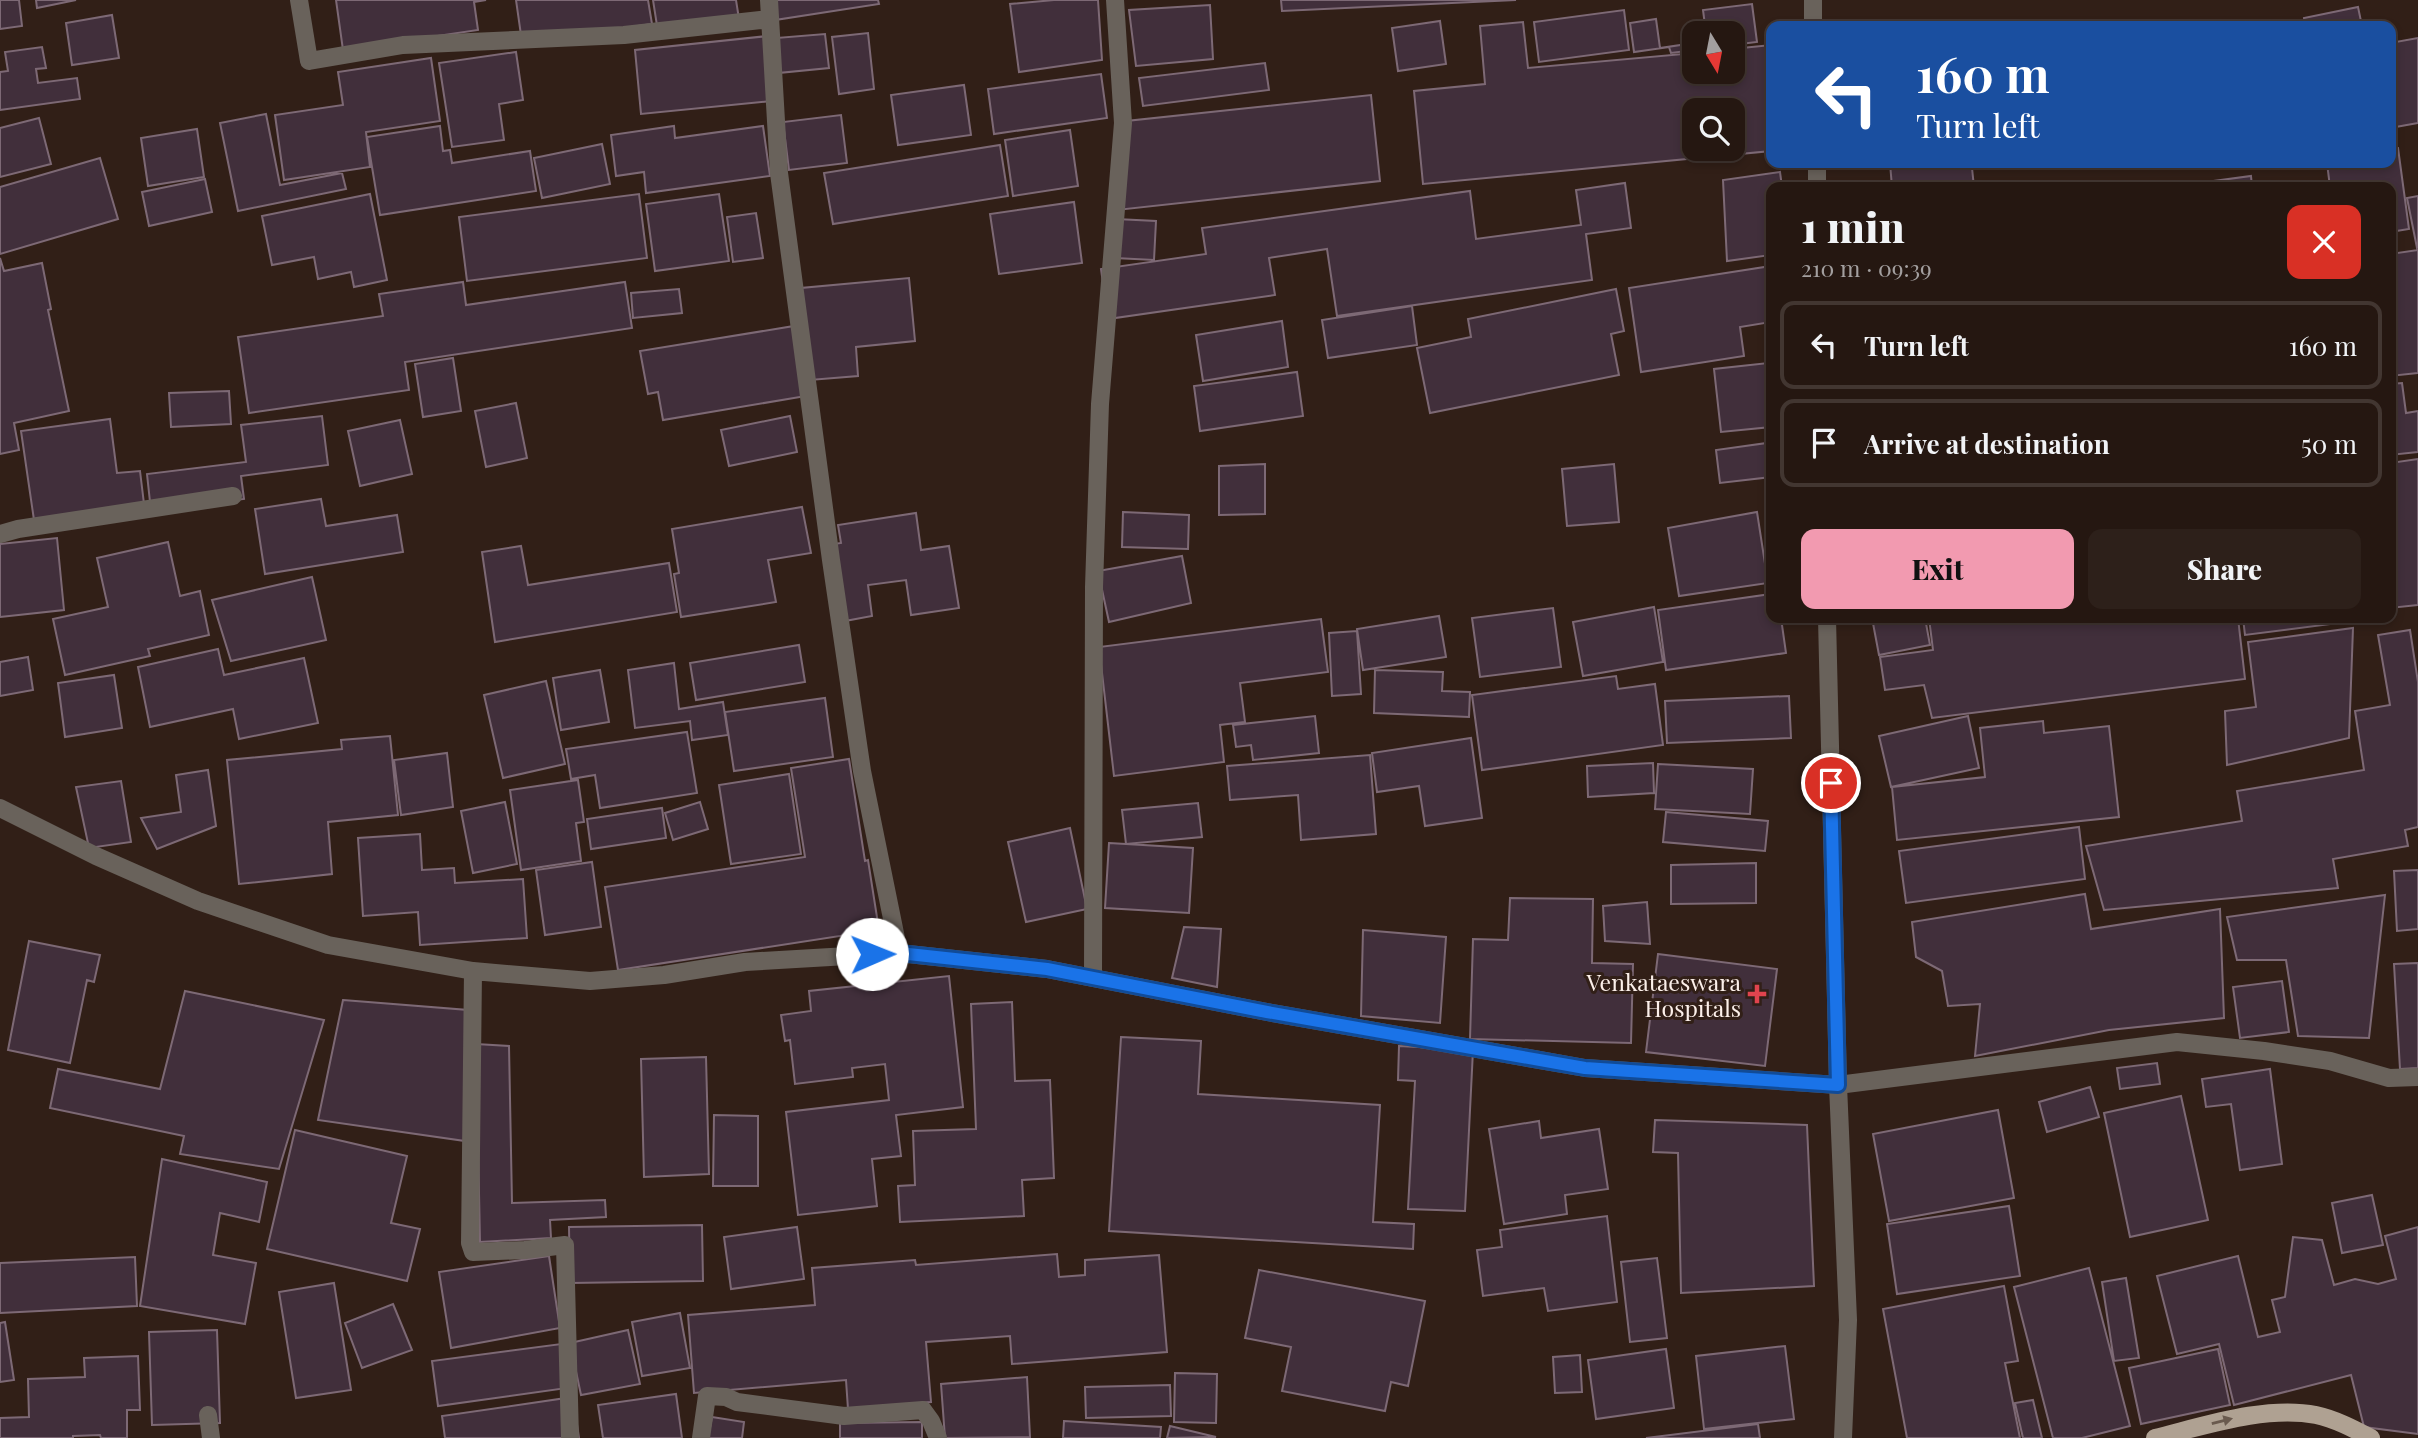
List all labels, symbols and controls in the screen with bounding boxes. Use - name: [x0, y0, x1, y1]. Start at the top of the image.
- north arrow: [1682, 21, 1745, 84]
- map controls: [1682, 21, 1745, 161]
- text: 160 m: [1916, 40, 2050, 105]
- icon: left: [1801, 49, 1892, 140]
- button: search: [1682, 98, 1745, 161]
- text: Turn left: [1916, 103, 2040, 146]
- text: 1 min: [1801, 198, 1905, 254]
- button: close: [2287, 205, 2361, 279]
- text: 210 m · 09:39: [1801, 252, 1932, 283]
- icon: left: [1805, 326, 1843, 364]
- text: Turn left: [1864, 328, 1969, 363]
- text: 160 m: [2289, 328, 2357, 363]
- icon: arrive: [1805, 424, 1843, 462]
- text: Arrive at destination: [1864, 426, 2110, 461]
- text: 50 m: [2301, 426, 2357, 461]
- button: Exit: [1801, 529, 2074, 609]
- button: Share: [2088, 529, 2361, 609]
- pin: [1801, 753, 1861, 813]
- icon: arrive: [1812, 764, 1850, 802]
- position arrow: [835, 917, 909, 991]
- place label: Venkataeswara Hospitals: [1585, 966, 1742, 1023]
- marker: Venkataeswara Hospitals: [1747, 984, 1767, 1004]
- one-way arrow: [2211, 1415, 2233, 1426]

